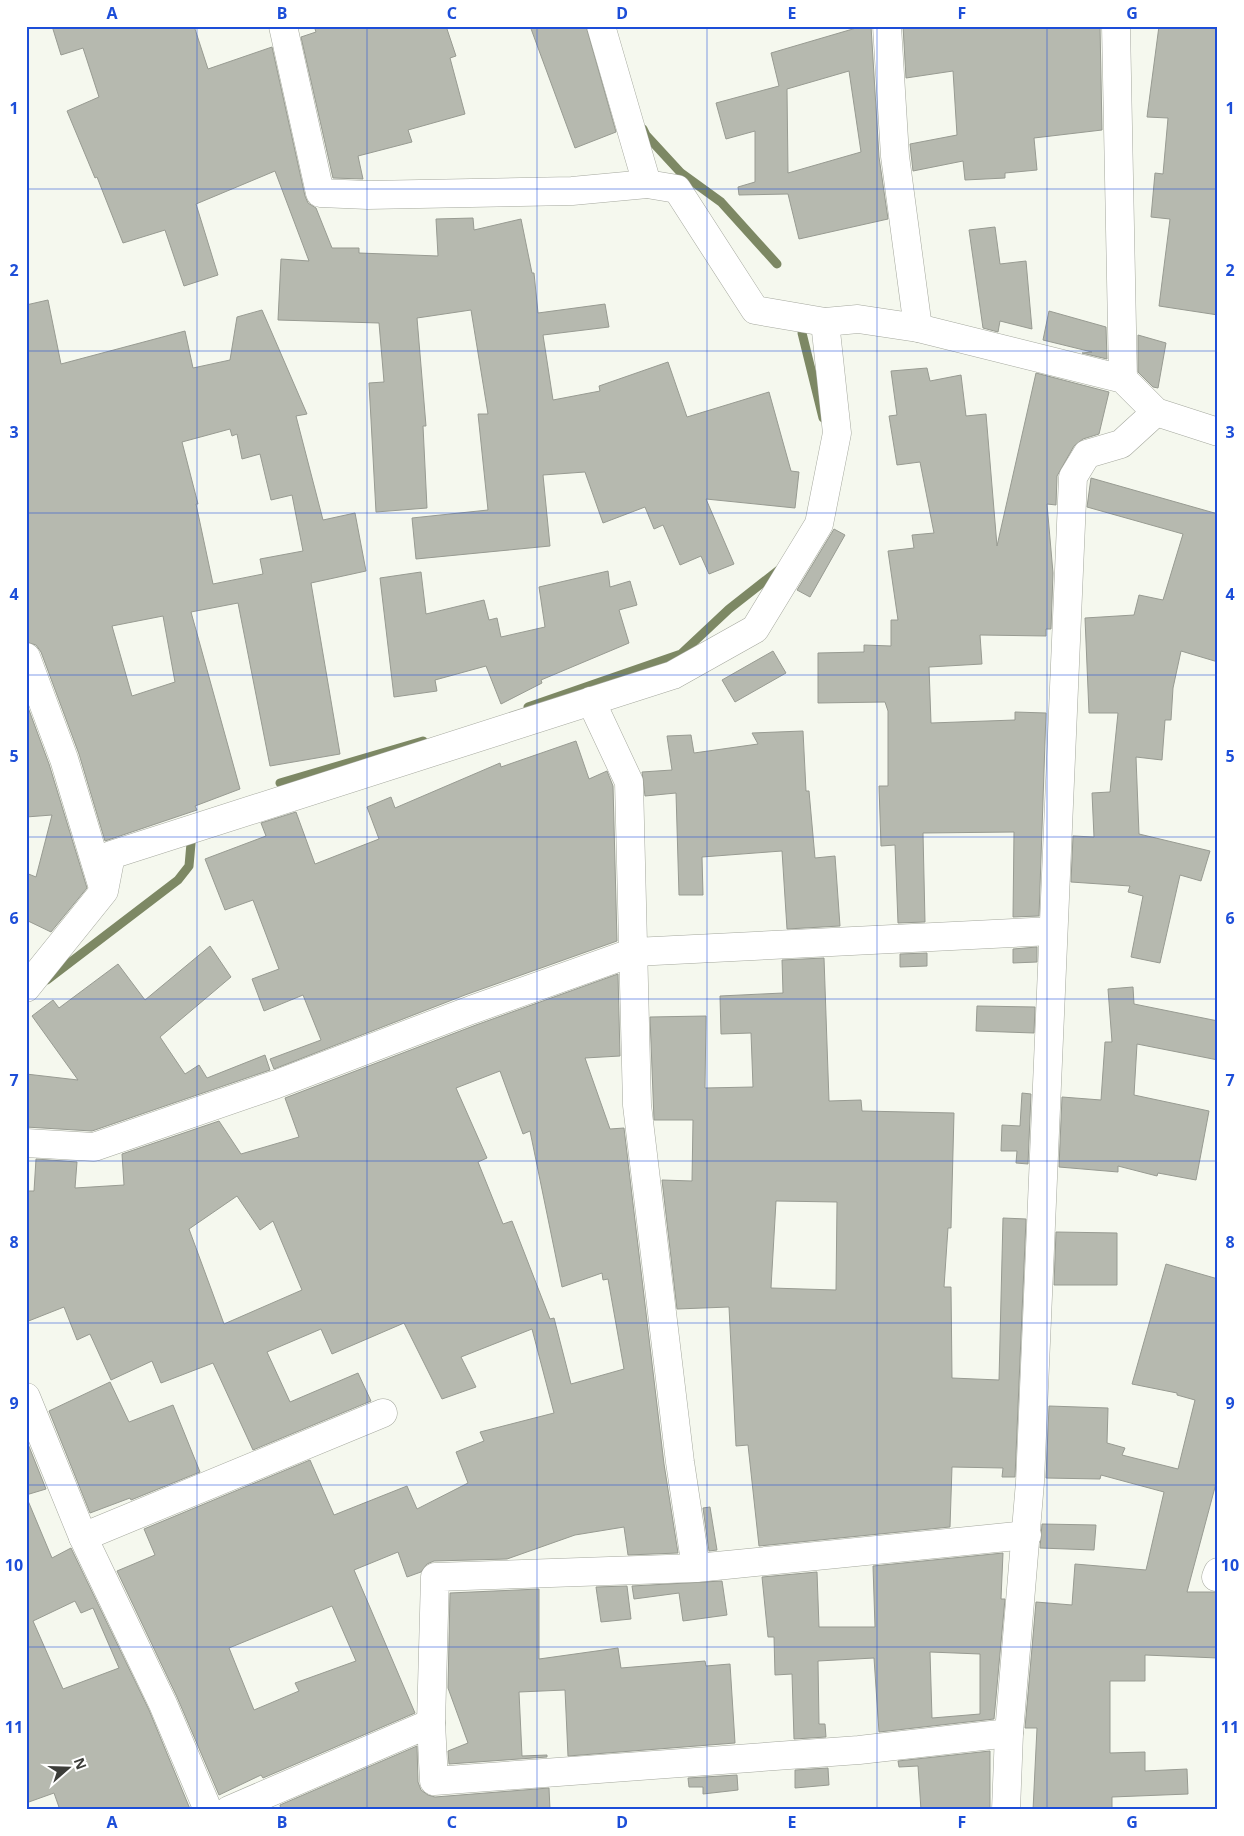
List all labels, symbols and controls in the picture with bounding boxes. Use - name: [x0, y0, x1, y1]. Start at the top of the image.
- text: A: [106, 2, 118, 24]
- text: B: [277, 2, 287, 24]
- text: C: [447, 2, 457, 24]
- text: D: [616, 2, 628, 24]
- text: E: [788, 2, 797, 24]
- text: F: [958, 2, 966, 24]
- text: G: [1126, 2, 1138, 24]
- text: 1: [9, 97, 19, 119]
- text: 1: [1225, 97, 1235, 119]
- text: 2: [9, 259, 19, 281]
- text: 2: [1225, 259, 1235, 281]
- text: 3: [9, 421, 19, 443]
- text: 3: [1225, 421, 1235, 443]
- text: 4: [9, 583, 19, 605]
- text: 4: [1225, 583, 1235, 605]
- text: 5: [9, 745, 19, 767]
- text: 5: [1225, 745, 1235, 767]
- text: 6: [9, 907, 19, 929]
- text: 6: [1225, 907, 1235, 929]
- text: 7: [9, 1069, 19, 1091]
- text: 7: [1225, 1069, 1235, 1091]
- text: 8: [9, 1231, 19, 1253]
- text: 8: [1225, 1231, 1235, 1253]
- text: 9: [9, 1392, 19, 1414]
- text: 9: [1225, 1392, 1235, 1414]
- text: 10: [5, 1554, 23, 1576]
- text: 10: [1221, 1554, 1239, 1576]
- text: 11: [5, 1716, 23, 1738]
- text: 11: [1221, 1716, 1239, 1738]
- north arrow: [42, 1744, 92, 1794]
- text: N: [70, 1755, 92, 1772]
- text: A: [106, 1811, 118, 1833]
- text: B: [277, 1811, 287, 1833]
- text: C: [447, 1811, 457, 1833]
- text: D: [616, 1811, 628, 1833]
- text: E: [788, 1811, 797, 1833]
- text: F: [958, 1811, 966, 1833]
- text: G: [1126, 1811, 1138, 1833]

